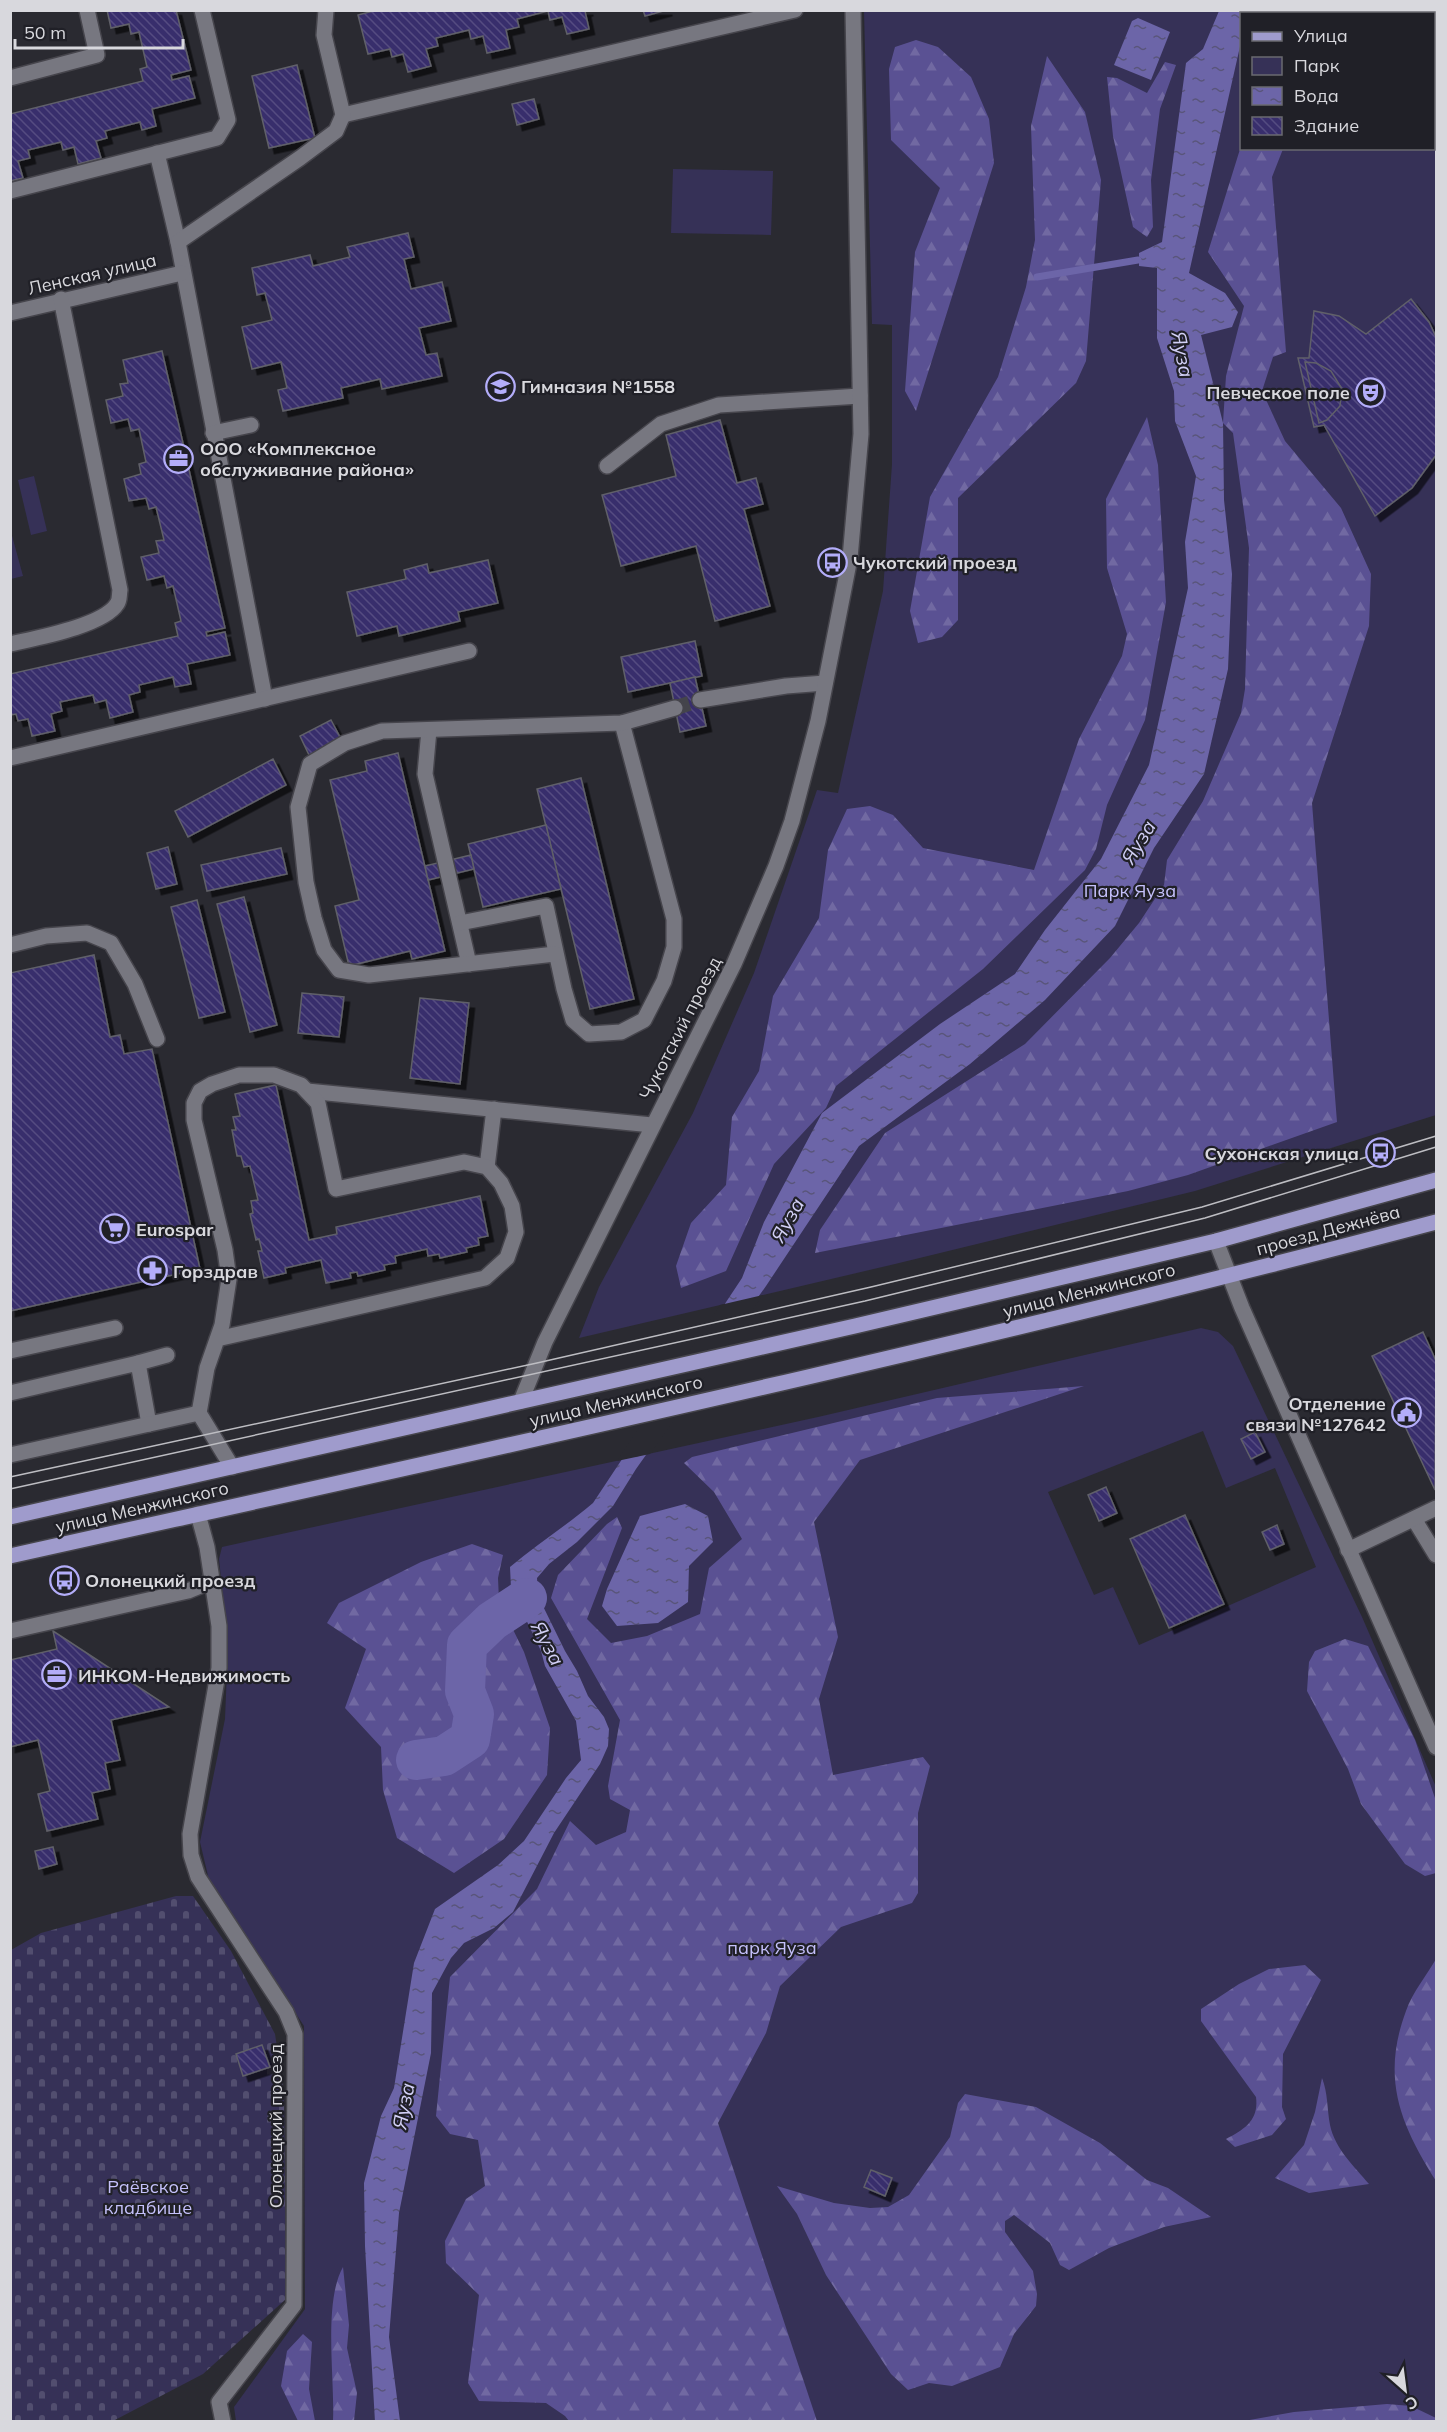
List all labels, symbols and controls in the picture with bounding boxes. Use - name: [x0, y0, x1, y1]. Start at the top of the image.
- scale bar: [15, 12, 183, 50]
- legend: [1240, 12, 1435, 150]
- text: 50 m: [24, 21, 66, 44]
- text: Улица: [1293, 24, 1348, 47]
- text: Парк: [1294, 54, 1340, 77]
- text: Вода: [1294, 84, 1339, 107]
- text: Здание: [1294, 114, 1359, 137]
- street label: Ленская улица: [25, 248, 159, 300]
- water label: Яуза: [1166, 328, 1200, 379]
- school or university icon: Гимназия №1558: [484, 370, 516, 402]
- place label: Гимназия №1558: [521, 375, 675, 398]
- theatre icon: Певческое поле: [1355, 376, 1387, 408]
- place label: Певческое поле: [1206, 381, 1350, 404]
- place label: ООО «Комплексное обслуживание района»: [200, 437, 414, 481]
- office icon: ООО «Комплексное обслуживание района»: [163, 442, 195, 474]
- bus stop icon: Чукотский проезд: [816, 546, 848, 578]
- place label: Чукотский проезд: [853, 551, 1018, 574]
- water label: Яуза: [1115, 815, 1161, 869]
- park label: Парк Яуза: [1084, 879, 1176, 902]
- street label: Чукотский проезд: [634, 952, 726, 1104]
- bus stop icon: Сухонская улица: [1364, 1137, 1396, 1169]
- place label: Сухонская улица: [1205, 1142, 1359, 1165]
- water label: Яуза: [764, 1193, 809, 1247]
- street label: проезд Дежнёва: [1254, 1200, 1402, 1260]
- supermarket icon: Eurospar: [99, 1213, 131, 1245]
- place label: Eurospar: [136, 1218, 214, 1241]
- pharmacy icon: Горздрав: [136, 1255, 168, 1287]
- street label: улица Менжинского: [1000, 1257, 1178, 1323]
- place label: Горздрав: [173, 1260, 258, 1283]
- street label: улица Менжинского: [527, 1370, 705, 1432]
- place label: Отделение связи №127642: [1246, 1392, 1386, 1436]
- public building icon: Отделение связи №127642: [1391, 1397, 1423, 1429]
- street label: улица Менжинского: [53, 1476, 231, 1538]
- bus stop icon: Олонецкий проезд: [48, 1564, 80, 1596]
- place label: Олонецкий проезд: [85, 1569, 256, 1592]
- water label: Яуза: [525, 1616, 570, 1670]
- office icon: ИНКОМ-Недвижимость: [41, 1659, 73, 1691]
- place label: ИНКОМ-Недвижимость: [78, 1664, 290, 1687]
- park label: парк Яуза: [727, 1936, 817, 1959]
- street label: Олонецкий проезд: [264, 2044, 287, 2208]
- water label: Яуза: [386, 2081, 420, 2132]
- park label: Раёвское кладбище: [104, 2175, 192, 2219]
- north arrow: [1375, 2360, 1435, 2420]
- text: С: [1402, 2392, 1422, 2415]

